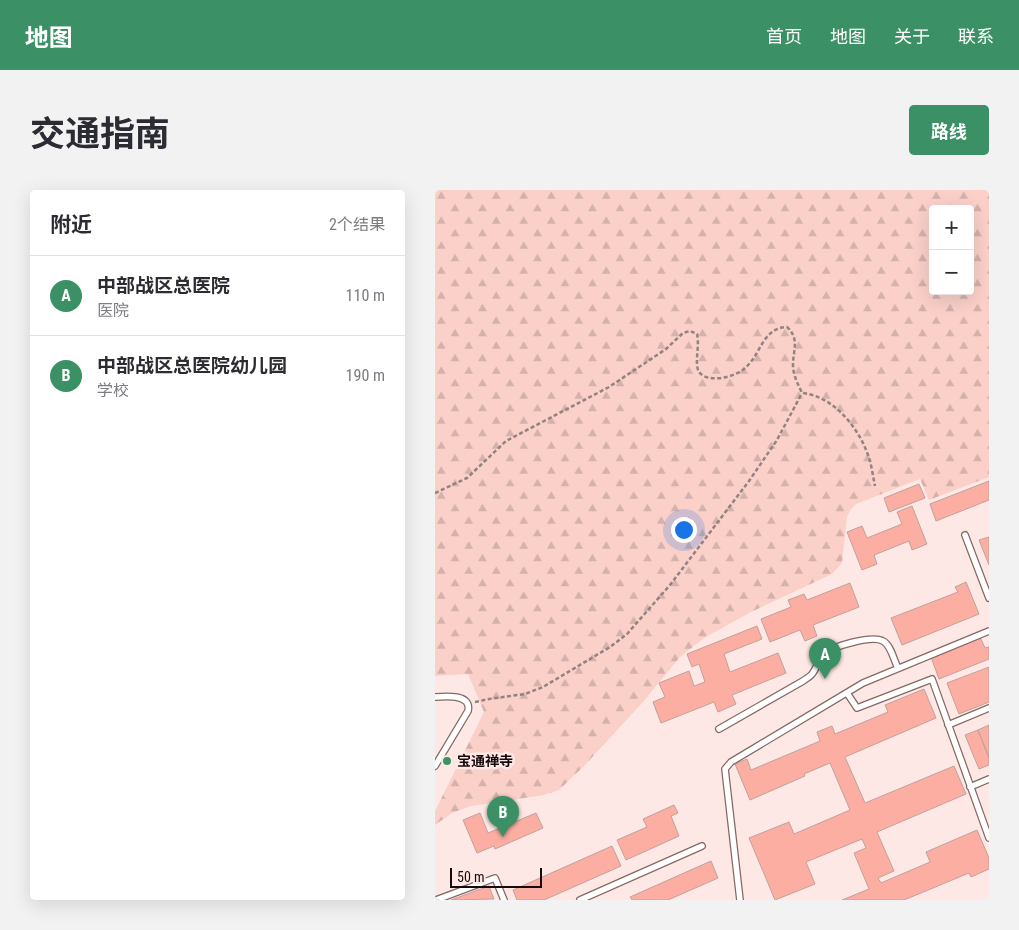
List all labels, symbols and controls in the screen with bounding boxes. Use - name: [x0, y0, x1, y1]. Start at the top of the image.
- text: 地图: [25, 24, 73, 52]
- text: 首页: [766, 26, 802, 47]
- text: 地图: [830, 26, 866, 47]
- text: 关于: [894, 26, 930, 47]
- text: 联系: [958, 26, 994, 47]
- button: 路线: [909, 105, 989, 155]
- text: 交通指南: [30, 114, 170, 155]
- map controls: [929, 205, 974, 295]
- button: +: [929, 205, 974, 250]
- text: 附近: [50, 213, 92, 237]
- text: 2个结果: [329, 215, 385, 234]
- button: −: [929, 250, 974, 295]
- text: 中部战区总医院: [97, 274, 230, 297]
- text: A: [61, 286, 71, 305]
- text: 110 m: [346, 286, 385, 305]
- text: 医院: [97, 301, 129, 320]
- text: 中部战区总医院幼儿园: [97, 354, 287, 377]
- text: B: [62, 366, 70, 385]
- text: 190 m: [346, 366, 385, 385]
- text: 学校: [97, 381, 129, 400]
- your location: [671, 517, 697, 543]
- pin: A: [809, 638, 841, 679]
- place label: 宝通禅寺: [457, 753, 513, 769]
- marker: 宝通禅寺: [441, 755, 453, 767]
- pin: B: [487, 796, 519, 837]
- scale bar: [450, 865, 543, 888]
- text: 50 m: [457, 869, 485, 885]

